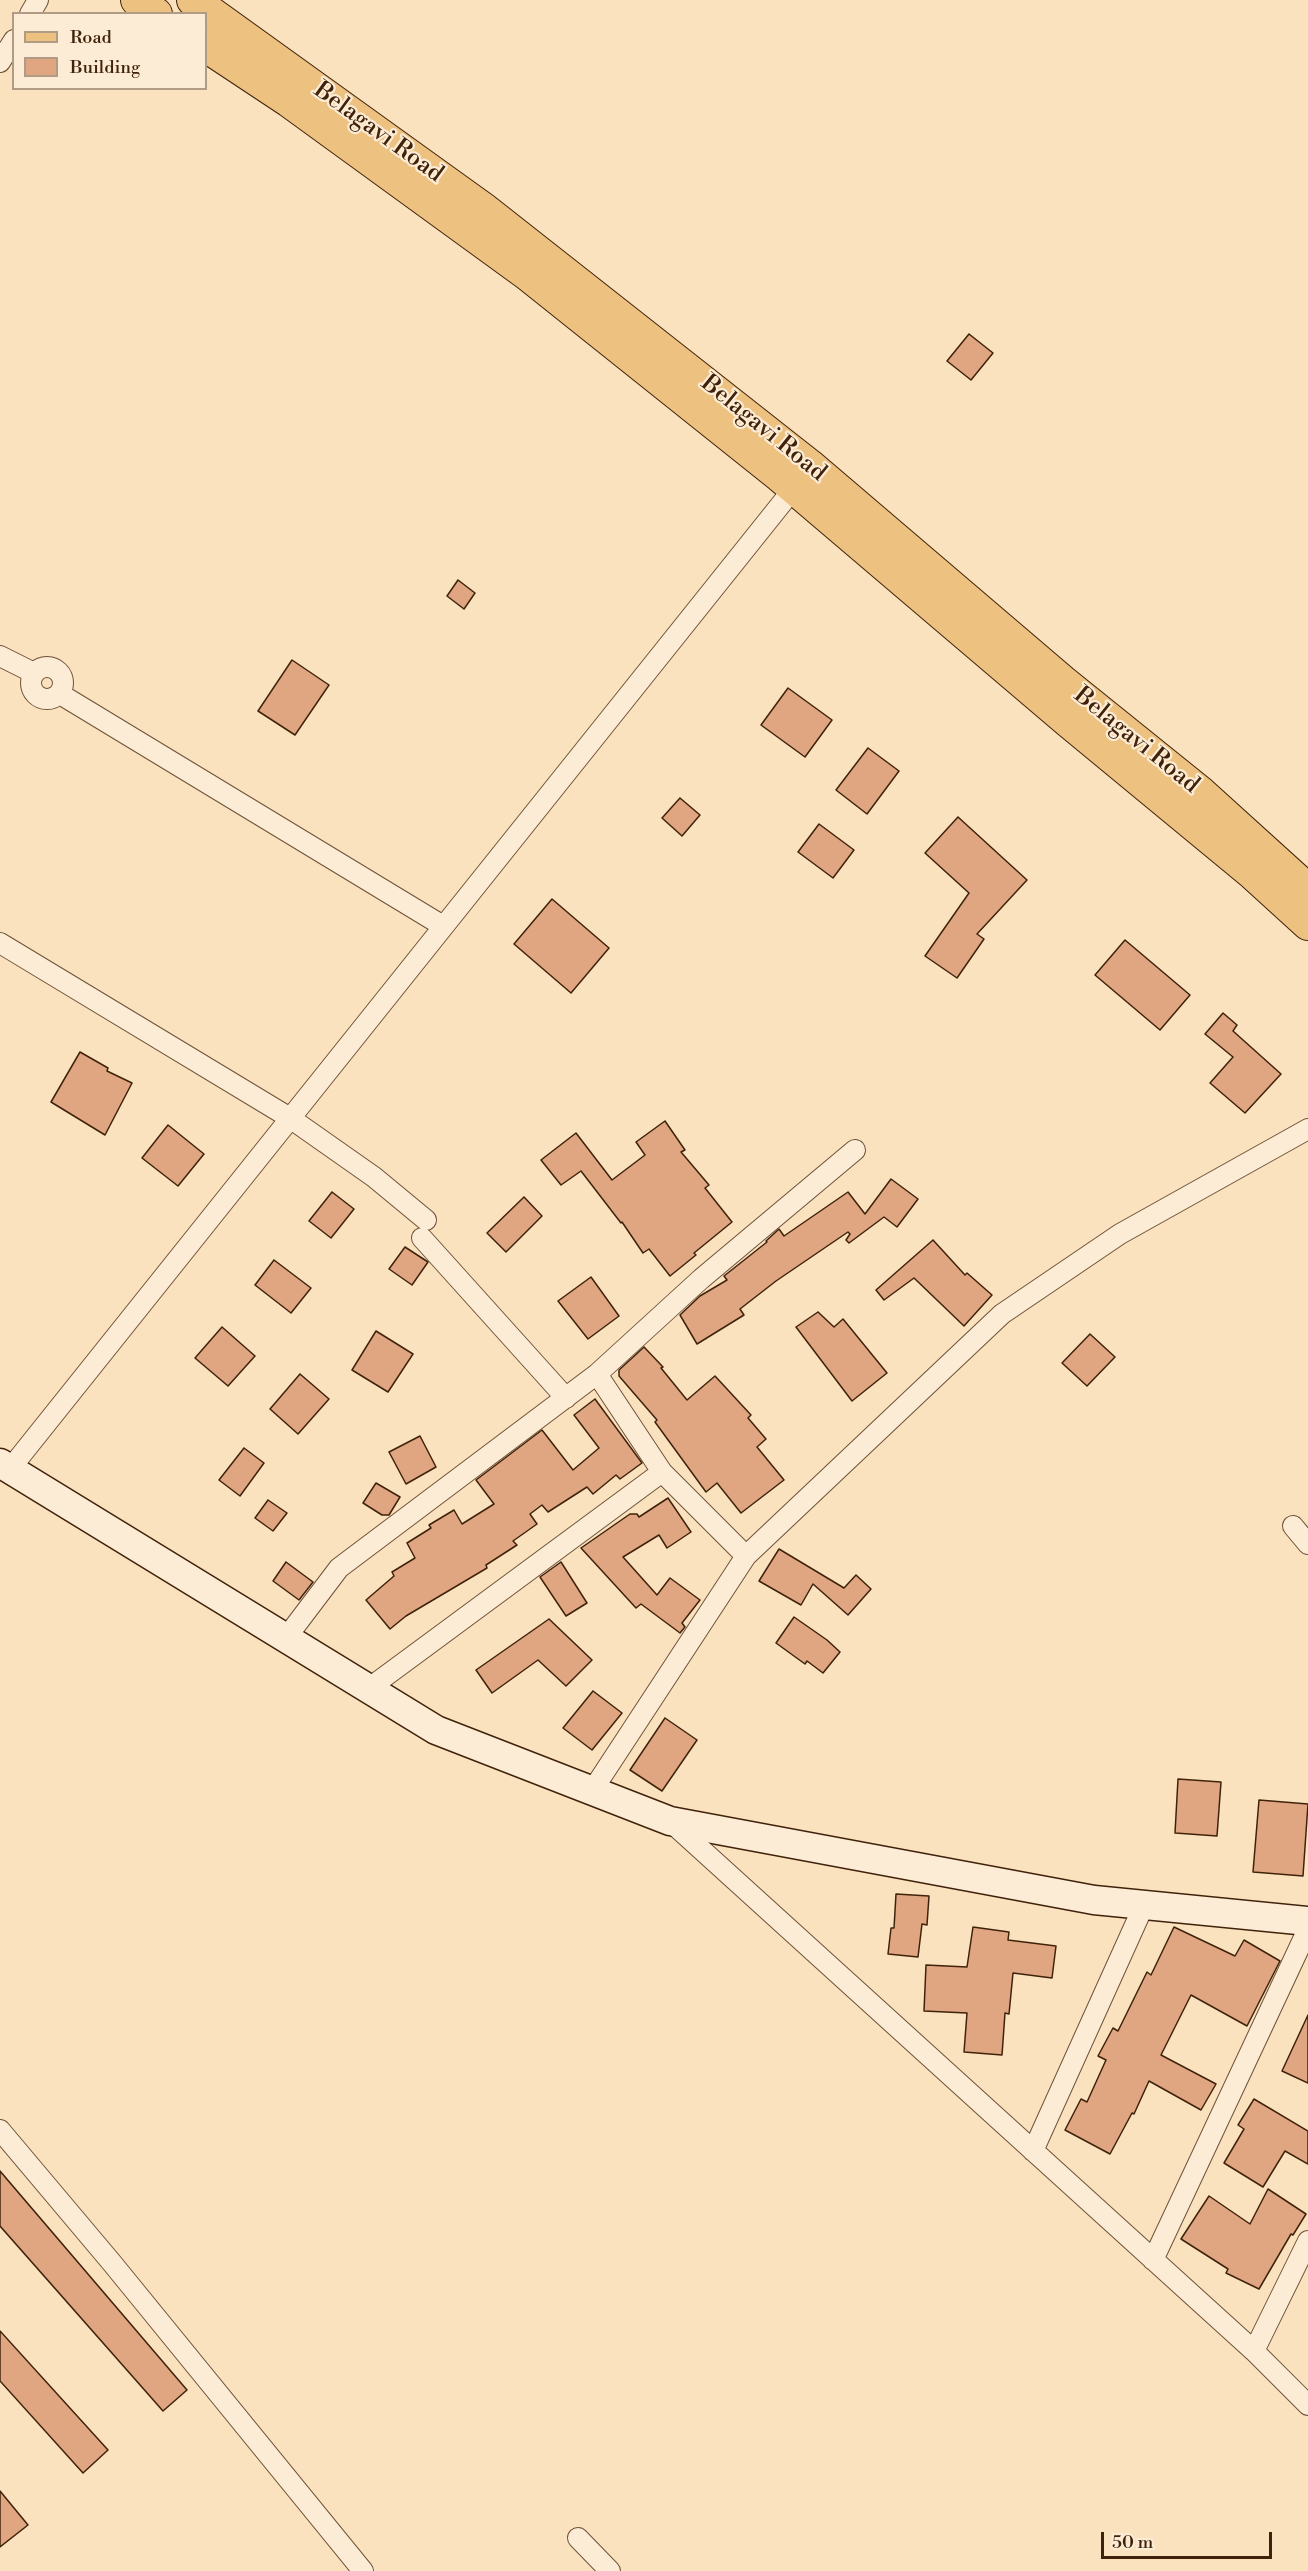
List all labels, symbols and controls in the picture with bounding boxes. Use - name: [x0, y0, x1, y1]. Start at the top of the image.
- legend: [12, 12, 207, 90]
- text: Road: [70, 26, 112, 49]
- text: Building: [70, 56, 140, 79]
- street label: Belagavi Road: [308, 76, 448, 190]
- street label: Belagavi Road: [694, 370, 832, 488]
- street label: Belagavi Road: [1067, 682, 1205, 800]
- scale bar: [1104, 2520, 1275, 2558]
- text: 50 m: [1112, 2531, 1153, 2554]

